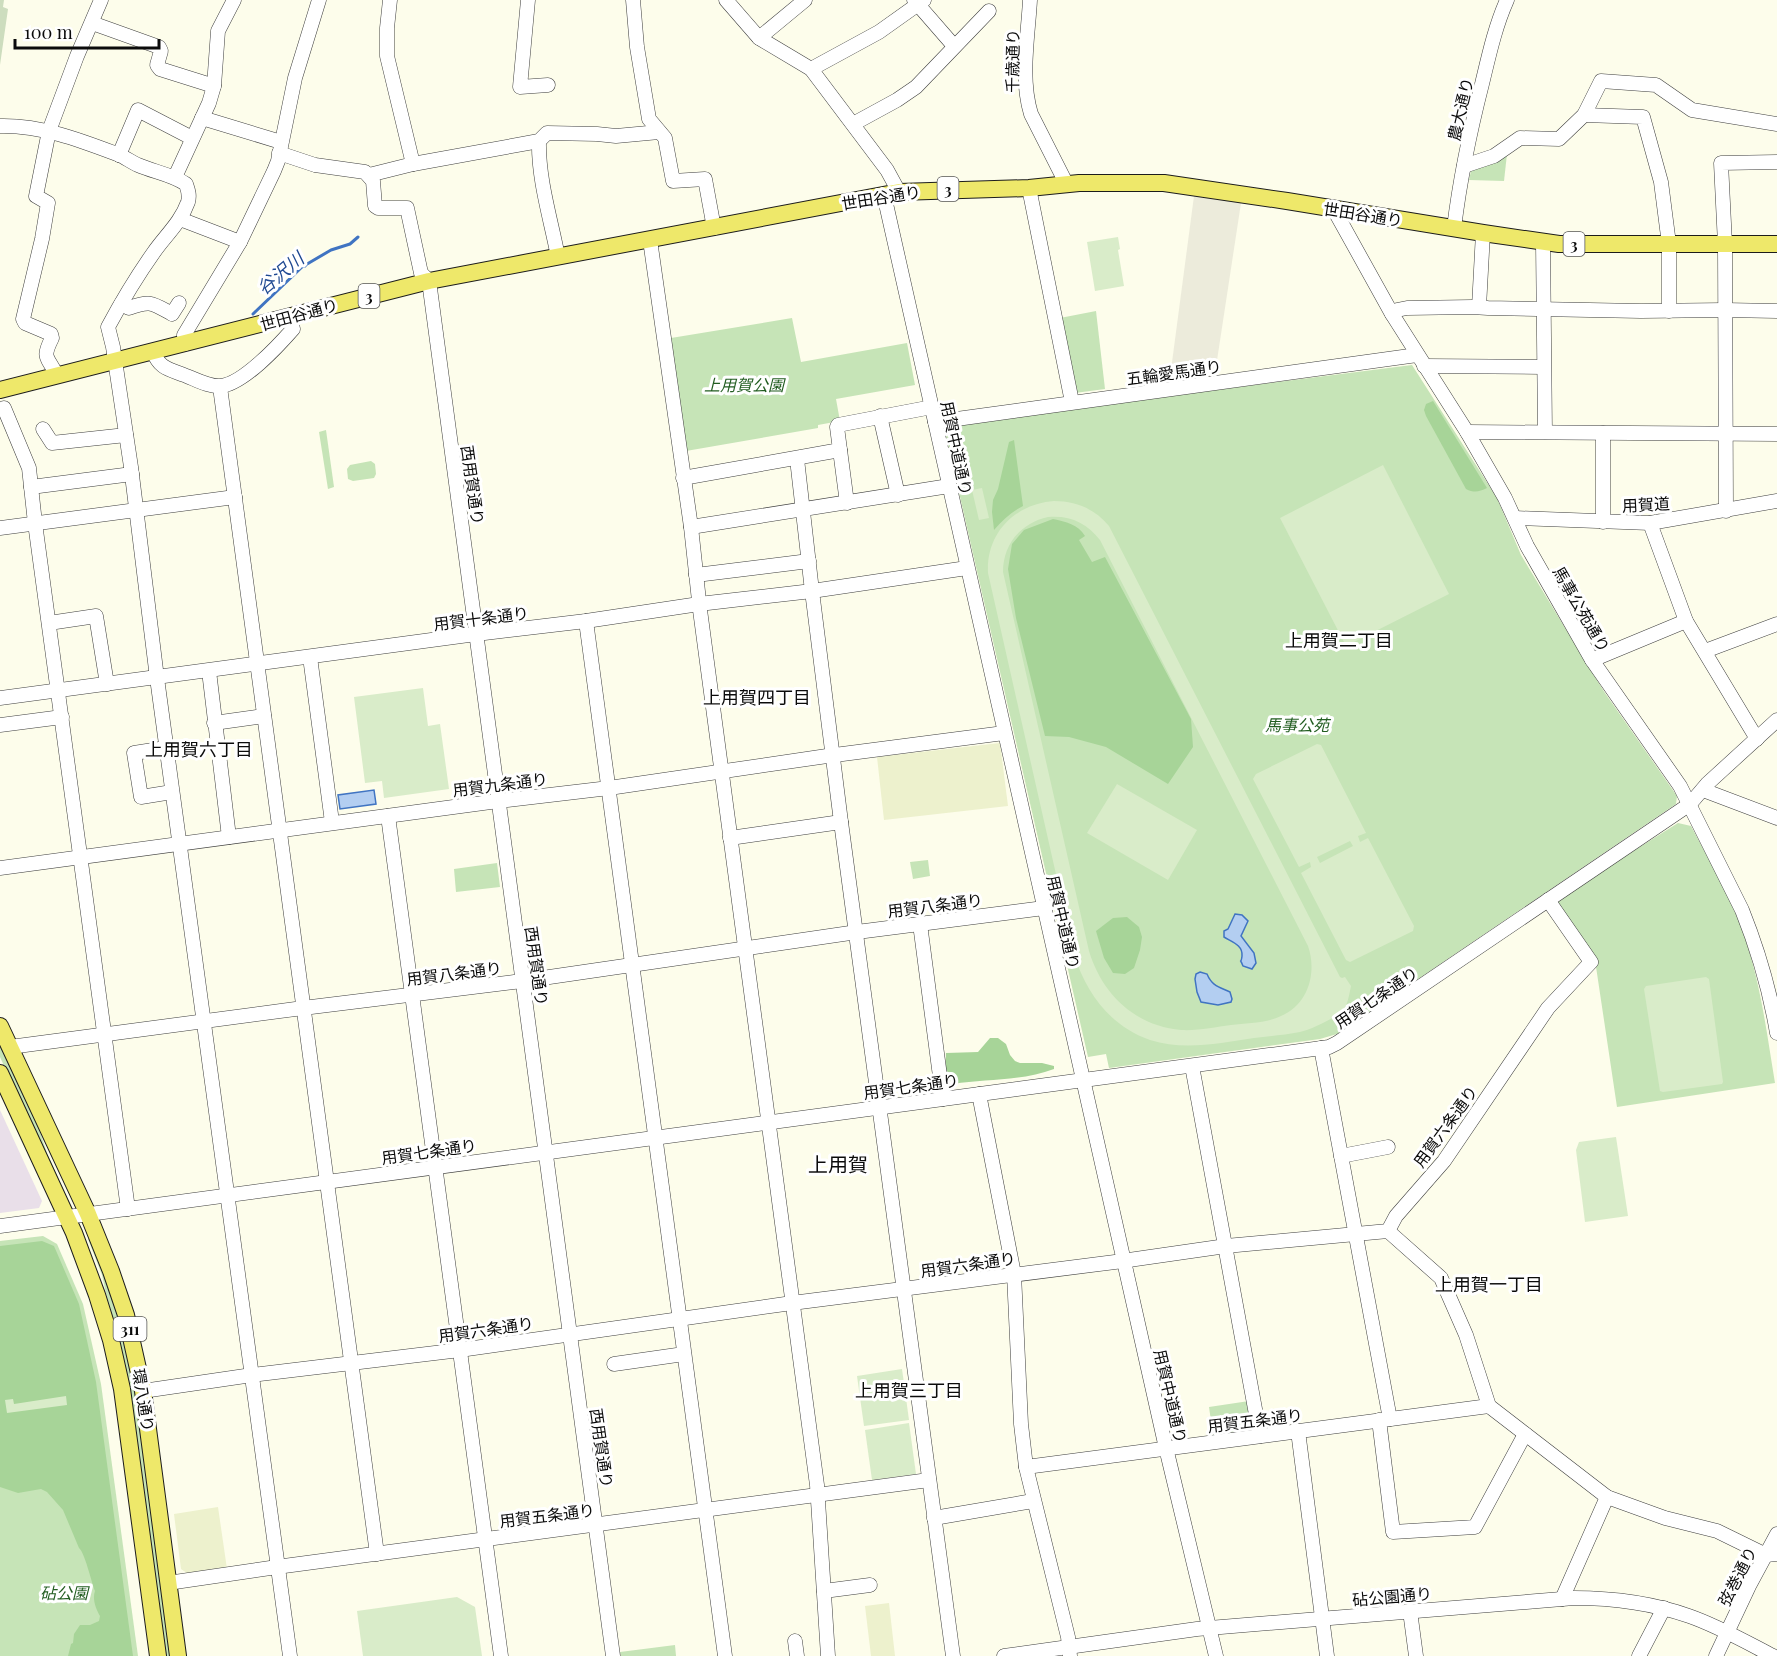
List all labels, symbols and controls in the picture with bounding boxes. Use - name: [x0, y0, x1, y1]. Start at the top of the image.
- scale bar: [15, 12, 159, 50]
- text: 100 m: [24, 20, 73, 44]
- street label: 千歳通り: [1001, 29, 1023, 93]
- street label: 農大通り: [1443, 75, 1477, 143]
- road number: 3: [938, 177, 958, 201]
- street label: 世田谷通り: [840, 180, 922, 214]
- street label: 世田谷通り: [1322, 197, 1404, 231]
- road number: 3: [1564, 232, 1584, 256]
- water label: 谷沢川: [252, 245, 310, 300]
- road number: 3: [358, 284, 380, 308]
- street label: 世田谷通り: [258, 294, 340, 334]
- street label: 五輪愛馬通り: [1125, 355, 1223, 389]
- park label: 上用賀公園: [704, 374, 786, 395]
- street label: 用賀中道通り: [937, 399, 977, 497]
- street label: 西用賀通り: [457, 444, 489, 526]
- street label: 用賀道: [1621, 492, 1671, 516]
- street label: 馬事公苑通り: [1549, 562, 1615, 656]
- street label: 用賀十条通り: [432, 602, 530, 634]
- district label: 上用賀二丁目: [1285, 628, 1393, 652]
- district label: 上用賀四丁目: [703, 685, 811, 709]
- park label: 馬事公苑: [1265, 714, 1332, 735]
- district label: 上用賀六丁目: [145, 737, 253, 761]
- street label: 用賀九条通り: [451, 768, 549, 800]
- street label: 用賀中道通り: [1043, 873, 1085, 971]
- street label: 用賀八条通り: [886, 889, 984, 921]
- street label: 西用賀通り: [521, 925, 553, 1007]
- street label: 用賀八条通り: [405, 957, 503, 989]
- street label: 用賀七条通り: [1330, 961, 1422, 1033]
- street label: 用賀七条通り: [862, 1069, 960, 1103]
- street label: 用賀六条通り: [1408, 1081, 1482, 1171]
- street label: 用賀七条通り: [380, 1134, 478, 1168]
- district label: 上用賀: [808, 1150, 868, 1177]
- street label: 用賀六条通り: [919, 1247, 1017, 1281]
- district label: 上用賀一丁目: [1435, 1272, 1543, 1296]
- street label: 用賀六条通り: [437, 1312, 535, 1346]
- road number: 311: [114, 1317, 146, 1341]
- street label: 用賀中道通り: [1150, 1347, 1192, 1445]
- street label: 環八通り: [129, 1367, 159, 1433]
- district label: 上用賀三丁目: [855, 1378, 963, 1402]
- street label: 用賀五条通り: [1206, 1404, 1304, 1436]
- street label: 西用賀通り: [586, 1407, 618, 1489]
- street label: 用賀五条通り: [498, 1499, 596, 1531]
- street label: 弦巻通り: [1713, 1543, 1761, 1609]
- park label: 砧公園: [40, 1582, 90, 1603]
- street label: 砧公園通り: [1351, 1582, 1433, 1610]

